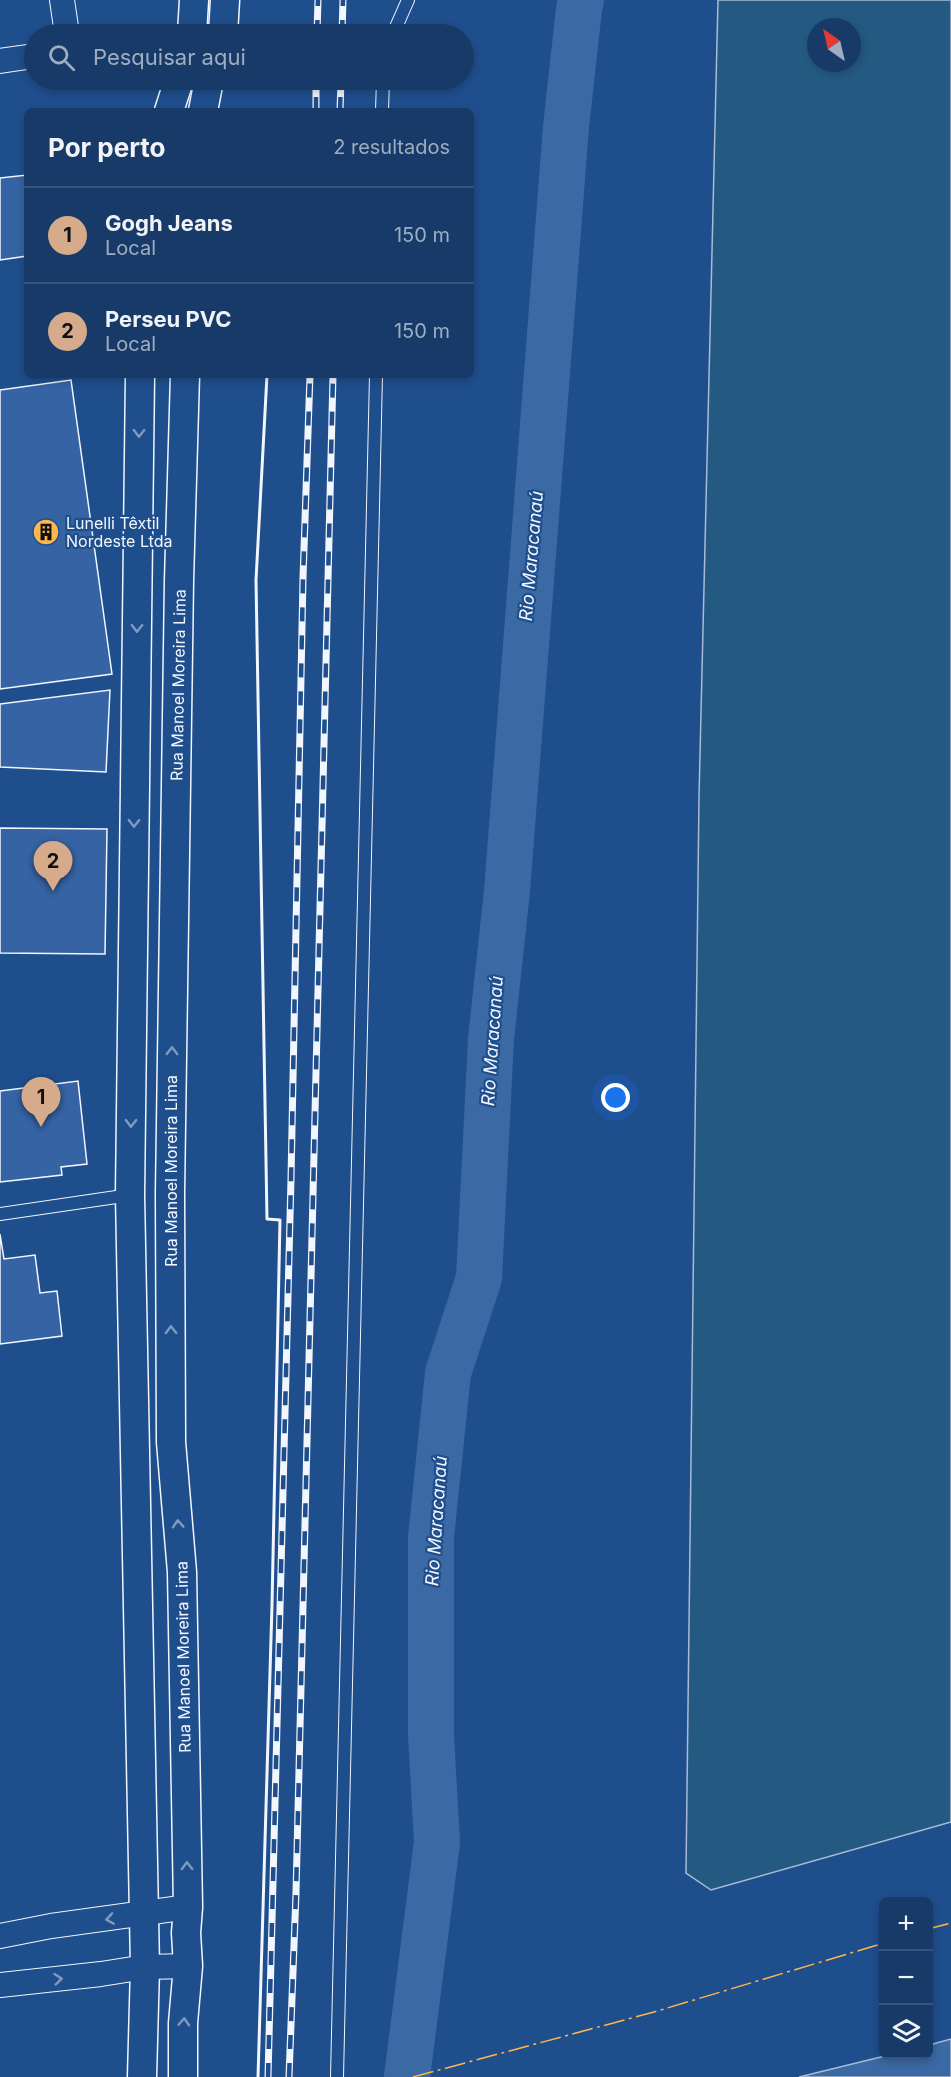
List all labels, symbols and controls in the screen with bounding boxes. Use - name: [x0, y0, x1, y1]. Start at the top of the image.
- north arrow: [807, 18, 861, 72]
- search box: [24, 24, 474, 90]
- icon: search: [45, 41, 78, 74]
- text: Pesquisar aqui: [93, 44, 246, 70]
- text: Por perto: [48, 132, 166, 163]
- text: 2 resultados: [333, 135, 450, 159]
- text: Gogh Jeans: [105, 210, 233, 236]
- text: 1: [63, 223, 72, 247]
- text: 150 m: [394, 223, 450, 247]
- text: Local: [105, 236, 156, 260]
- text: Perseu PVC: [105, 306, 232, 332]
- text: 2: [61, 319, 74, 343]
- text: 150 m: [394, 319, 450, 343]
- text: Local: [105, 332, 156, 356]
- one-way arrow: [133, 429, 145, 438]
- water label: Rio Maracanaú: [515, 490, 547, 622]
- place label: Lunelli Têxtil Nordeste Ltda: [66, 513, 172, 551]
- building icon: Lunelli Têxtil Nordeste Ltda: [31, 517, 61, 547]
- street label: Rua Manoel Moreira Lima: [166, 589, 190, 781]
- one-way arrow: [131, 624, 143, 633]
- one-way arrow: [128, 819, 140, 828]
- pin: 2: [34, 842, 72, 891]
- water label: Rio Maracanaú: [477, 975, 507, 1107]
- one-way arrow: [166, 1046, 178, 1055]
- street label: Rua Manoel Moreira Lima: [161, 1075, 181, 1267]
- pin: 1: [22, 1078, 60, 1127]
- your location: [601, 1083, 630, 1112]
- one-way arrow: [125, 1119, 137, 1128]
- one-way arrow: [165, 1325, 177, 1334]
- water label: Rio Maracanaú: [421, 1455, 451, 1587]
- one-way arrow: [172, 1520, 185, 1529]
- street label: Rua Manoel Moreira Lima: [171, 1561, 195, 1753]
- one-way arrow: [181, 1862, 194, 1871]
- map controls: [879, 1897, 933, 2059]
- button: +: [879, 1897, 933, 1951]
- one-way arrow: [105, 1912, 115, 1925]
- button: −: [879, 1951, 933, 2005]
- one-way arrow: [54, 1973, 63, 1986]
- button: layers: [879, 2005, 933, 2059]
- one-way arrow: [177, 2017, 190, 2026]

